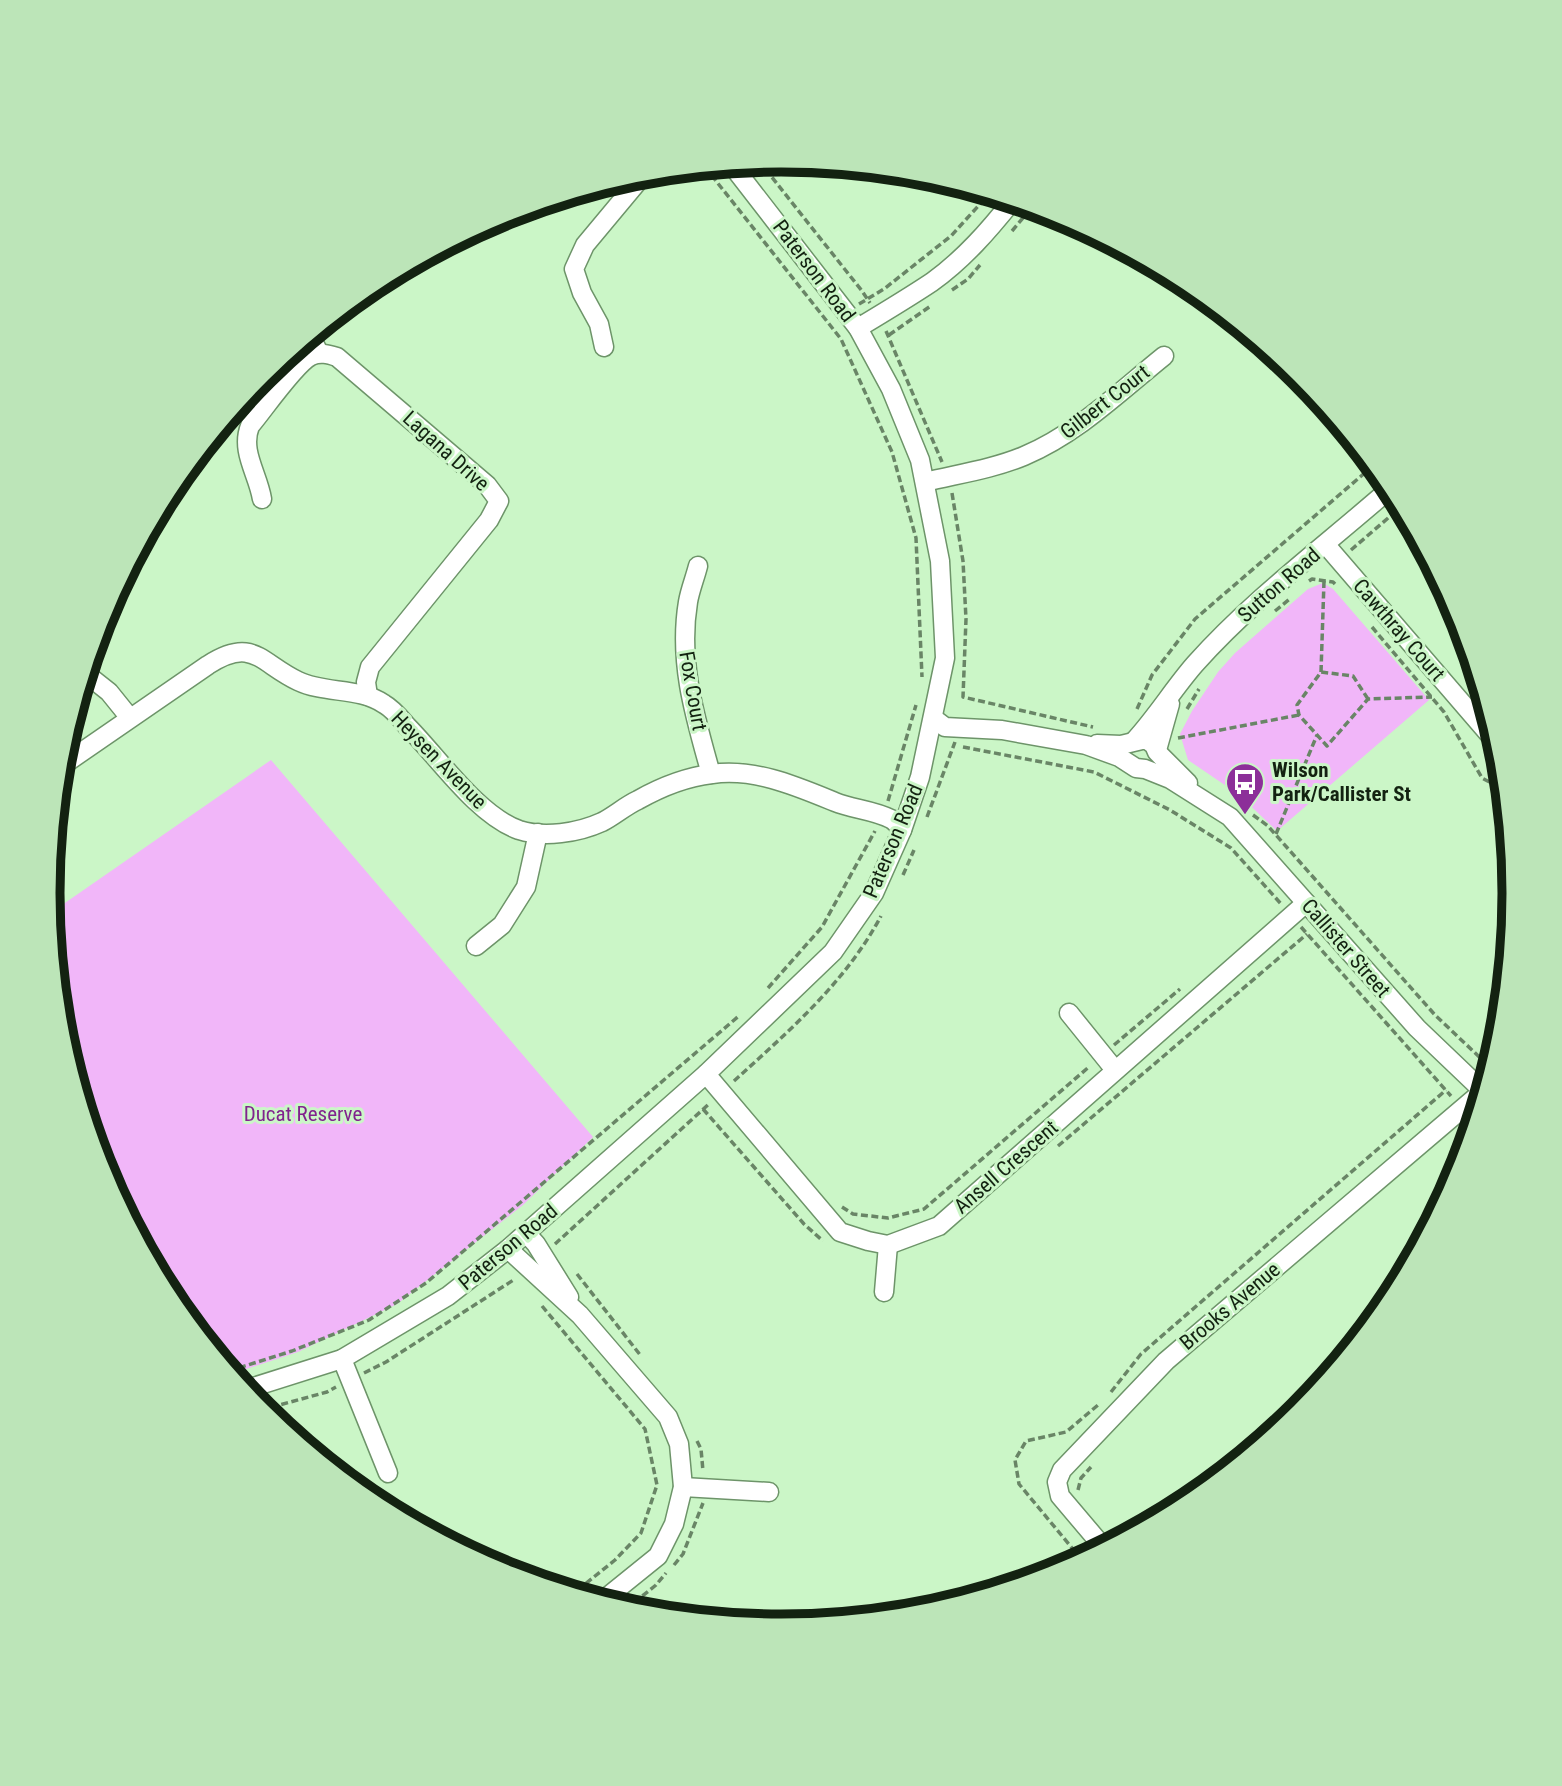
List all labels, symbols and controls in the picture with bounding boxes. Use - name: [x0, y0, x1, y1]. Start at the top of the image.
- street label: Paterson Road: [768, 215, 860, 327]
- street label: Gilbert Court: [1056, 360, 1154, 444]
- street label: Lagana Drive: [398, 406, 494, 496]
- street label: Sutton Road: [1233, 543, 1325, 627]
- street label: Cawthray Court: [1348, 574, 1450, 686]
- street label: Fox Court: [674, 650, 712, 732]
- street label: Heysen Avenue: [386, 706, 492, 814]
- place label: Wilson Park/Callister St: [1272, 758, 1411, 806]
- bus stop icon: Wilson Park/Callister St: [1224, 761, 1266, 816]
- street label: Paterson Road: [858, 780, 928, 902]
- street label: Callister Street: [1297, 894, 1395, 1002]
- park label: Ducat Reserve: [244, 1102, 362, 1126]
- street label: Ansell Crescent: [949, 1115, 1063, 1219]
- street label: Paterson Road: [454, 1199, 562, 1295]
- street label: Brooks Avenue: [1175, 1257, 1285, 1355]

